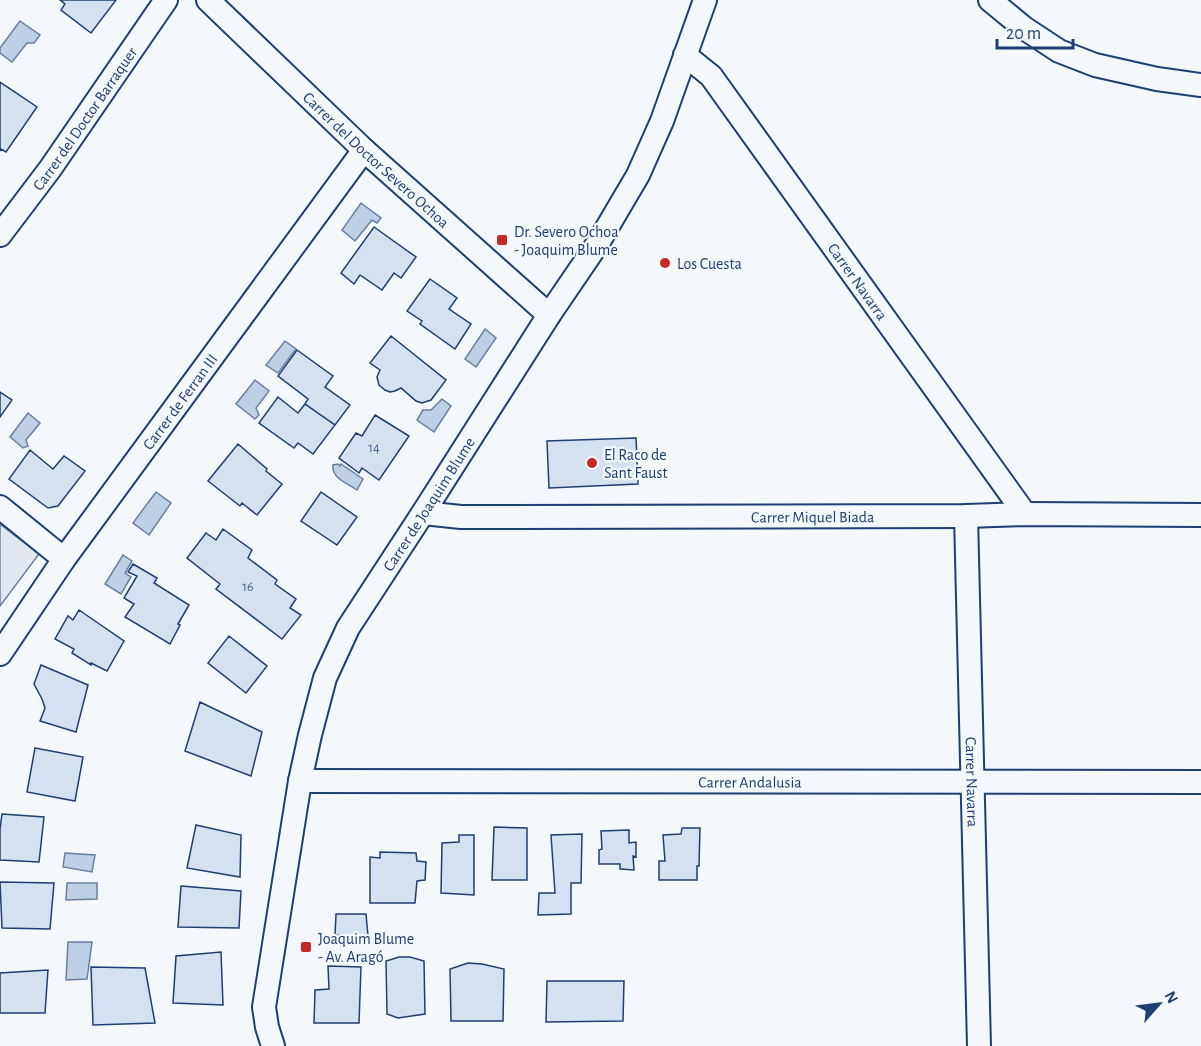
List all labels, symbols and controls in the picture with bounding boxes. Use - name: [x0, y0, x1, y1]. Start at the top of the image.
- scale bar: [997, 12, 1074, 50]
- text: 20 m: [1006, 25, 1041, 43]
- street label: Carrer del Doctor Barraquer: [30, 44, 141, 194]
- street label: Carrer del Doctor Severo Ochoa: [300, 89, 452, 231]
- place label: Dr. Severo Ochoa - Joaquim Blume: [514, 224, 619, 258]
- marker: Dr. Severo Ochoa - Joaquim Blume: [495, 233, 509, 247]
- street label: Carrer Navarra: [825, 241, 890, 323]
- marker: Los Cuesta: [658, 256, 672, 270]
- place label: Los Cuesta: [677, 256, 742, 272]
- street label: Carrer de Ferran III: [140, 351, 221, 453]
- street label: Carrer de Joaquim Blume: [380, 435, 478, 574]
- house number: 14: [368, 441, 380, 455]
- place label: El Raco de Sant Faust: [604, 447, 668, 481]
- marker: El Raco de Sant Faust: [585, 456, 599, 470]
- street label: Carrer Miquel Biada: [751, 509, 875, 525]
- house number: 16: [242, 580, 254, 594]
- street label: Carrer Navarra: [962, 737, 981, 827]
- street label: Carrer Andalusia: [698, 774, 802, 791]
- place label: Joaquim Blume - Av. Aragó: [318, 931, 414, 965]
- marker: Joaquim Blume - Av. Aragó: [299, 940, 313, 954]
- north arrow: [1129, 974, 1189, 1034]
- text: N: [1162, 989, 1181, 1006]

